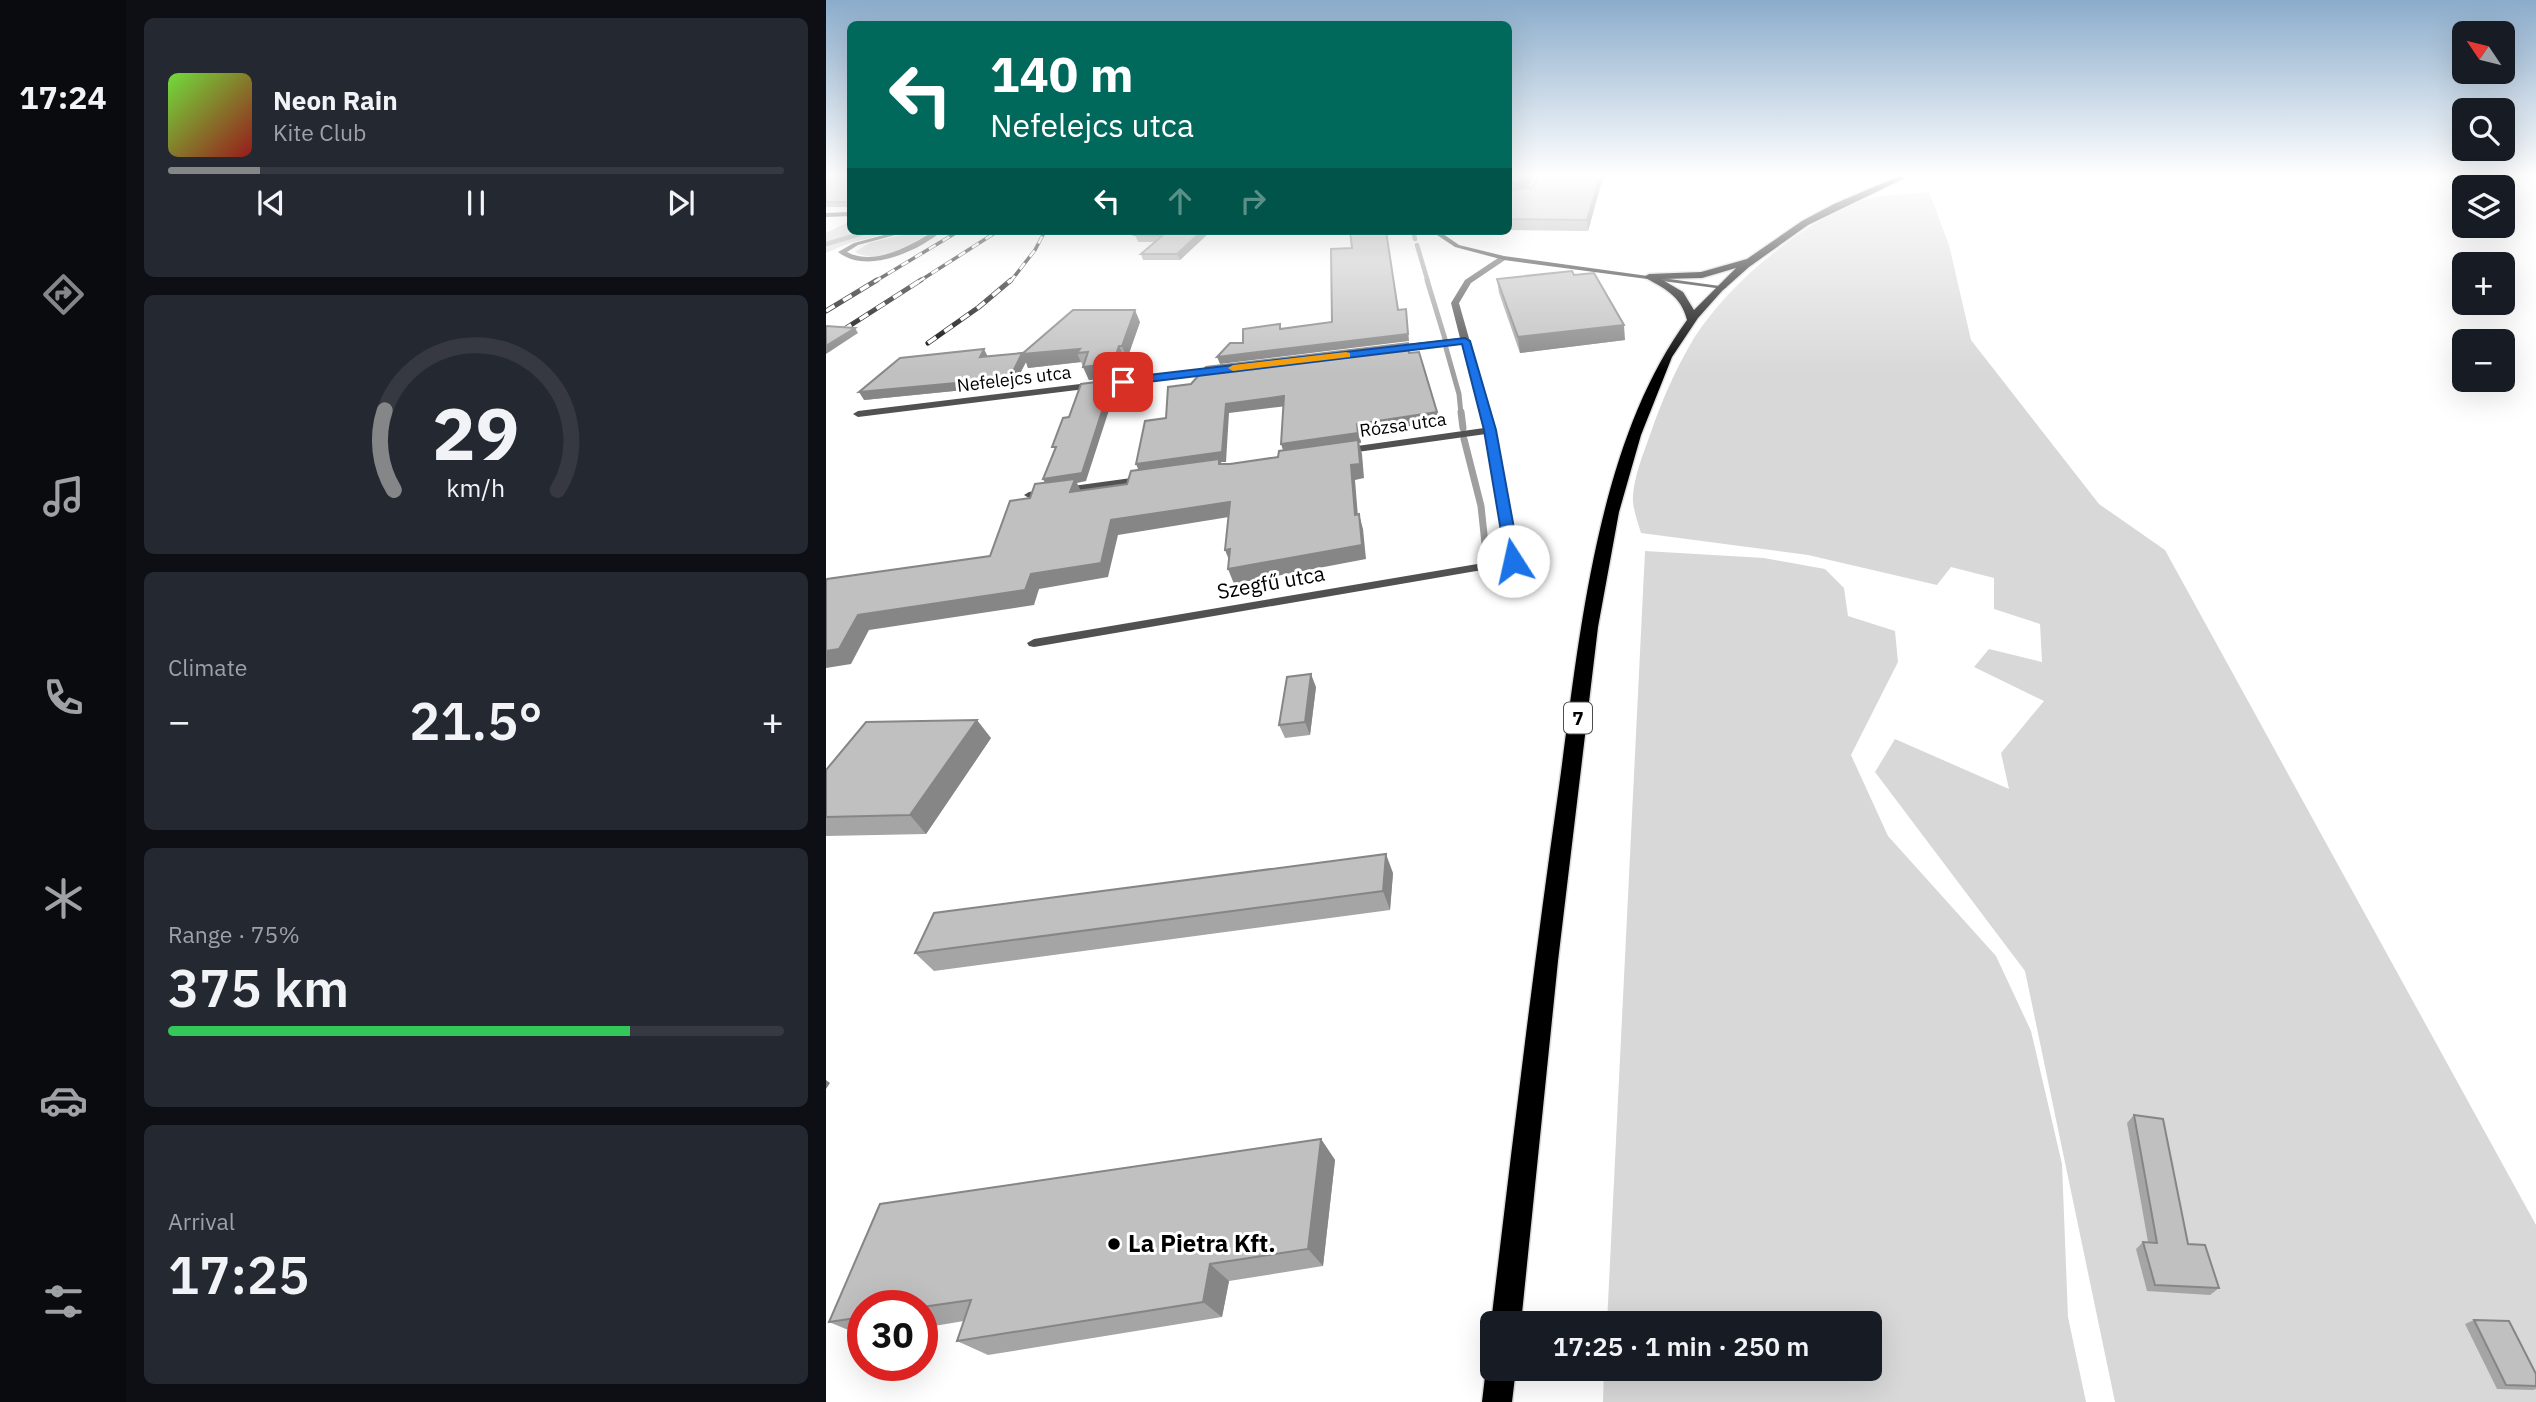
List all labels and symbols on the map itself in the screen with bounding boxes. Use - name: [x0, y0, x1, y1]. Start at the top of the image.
- north arrow: [2452, 21, 2515, 84]
- pin: [1093, 352, 1153, 412]
- street label: Nefelejcs utca: [956, 360, 1073, 397]
- street label: Rózsa utca: [1358, 407, 1448, 442]
- position arrow: [1476, 524, 1550, 598]
- street label: Szegfű utca: [1215, 559, 1327, 605]
- road number: 7: [1564, 702, 1592, 734]
- place label: La Pietra Kft.: [1128, 1227, 1276, 1259]
- marker: La Pietra Kft.: [1106, 1236, 1122, 1252]
- speed limit sign: 30: [847, 1290, 938, 1381]

